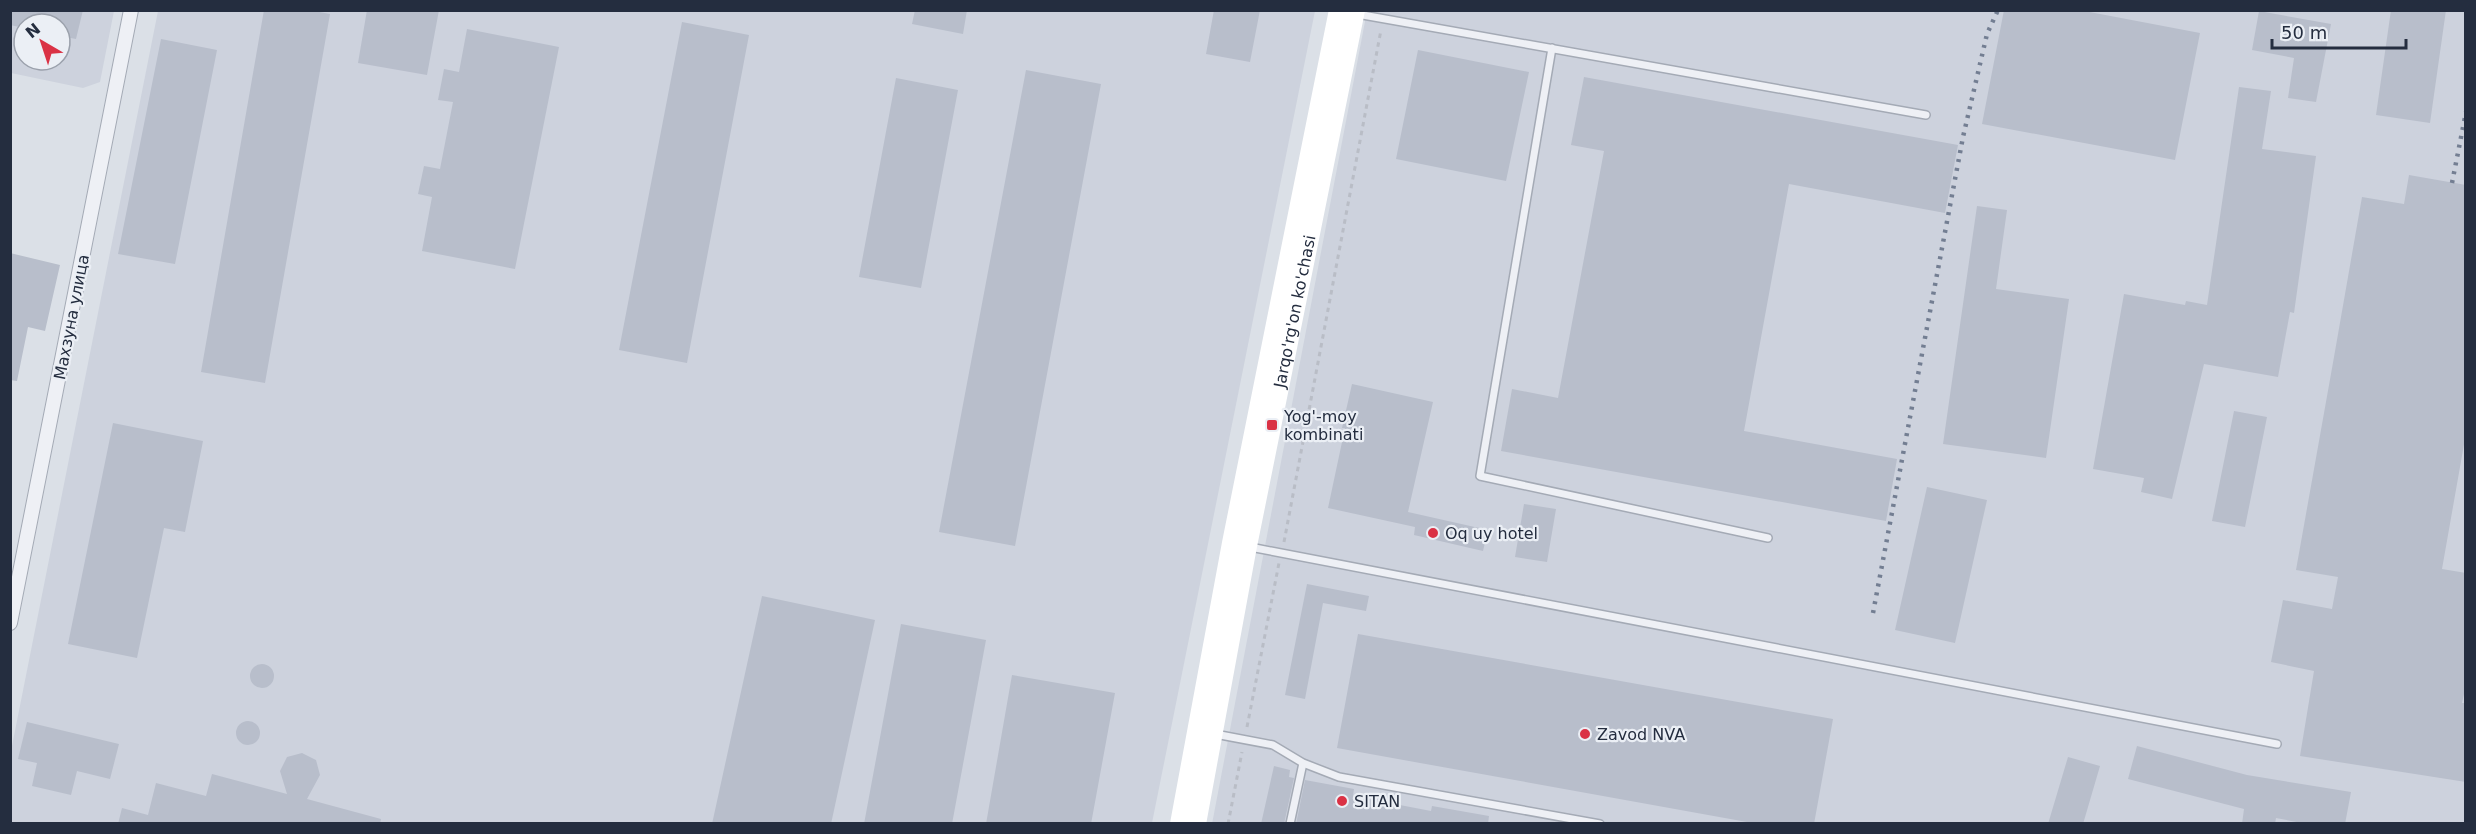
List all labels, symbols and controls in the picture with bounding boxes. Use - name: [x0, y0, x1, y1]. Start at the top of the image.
- north arrow: [12, 12, 72, 72]
- scale bar: [2272, 12, 2406, 50]
- text: N: [22, 19, 44, 42]
- text: 50 m: [2281, 22, 2327, 43]
- street label: Jarqo'rg'on ko'chasi: [1270, 233, 1319, 391]
- street label: Махзуна улица: [50, 253, 93, 381]
- place label: Yog'-moy kombinati: [1283, 407, 1363, 444]
- marker: Yog'-moy kombinati: [1265, 418, 1279, 432]
- place label: Oq uy hotel: [1445, 524, 1538, 543]
- marker: Oq uy hotel: [1426, 526, 1440, 540]
- place label: Zavod NVA: [1597, 725, 1685, 744]
- marker: Zavod NVA: [1578, 727, 1592, 741]
- place label: SITAN: [1354, 792, 1400, 811]
- marker: SITAN: [1335, 794, 1349, 808]

